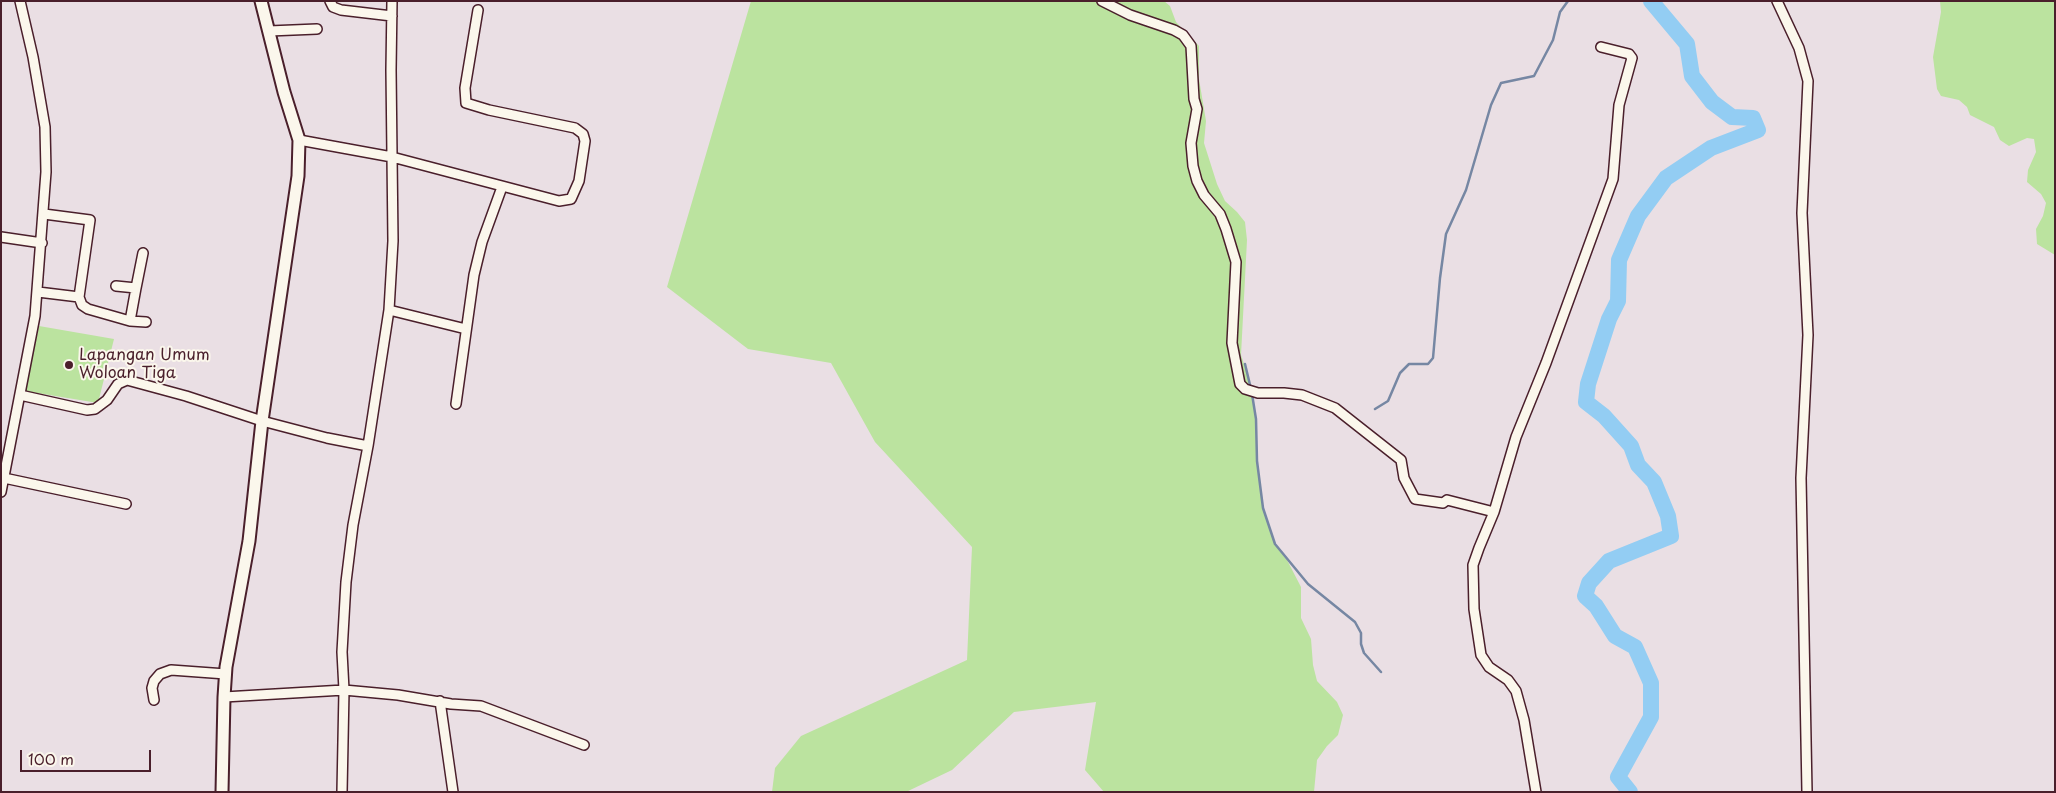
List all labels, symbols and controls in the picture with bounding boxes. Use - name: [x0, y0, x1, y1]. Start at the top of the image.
- place label: Lapangan Umum Woloan Tiga: [79, 346, 210, 384]
- marker: Lapangan Umum Woloan Tiga: [63, 359, 75, 371]
- scale bar: [22, 740, 154, 772]
- text: 100 m: [28, 747, 74, 770]

